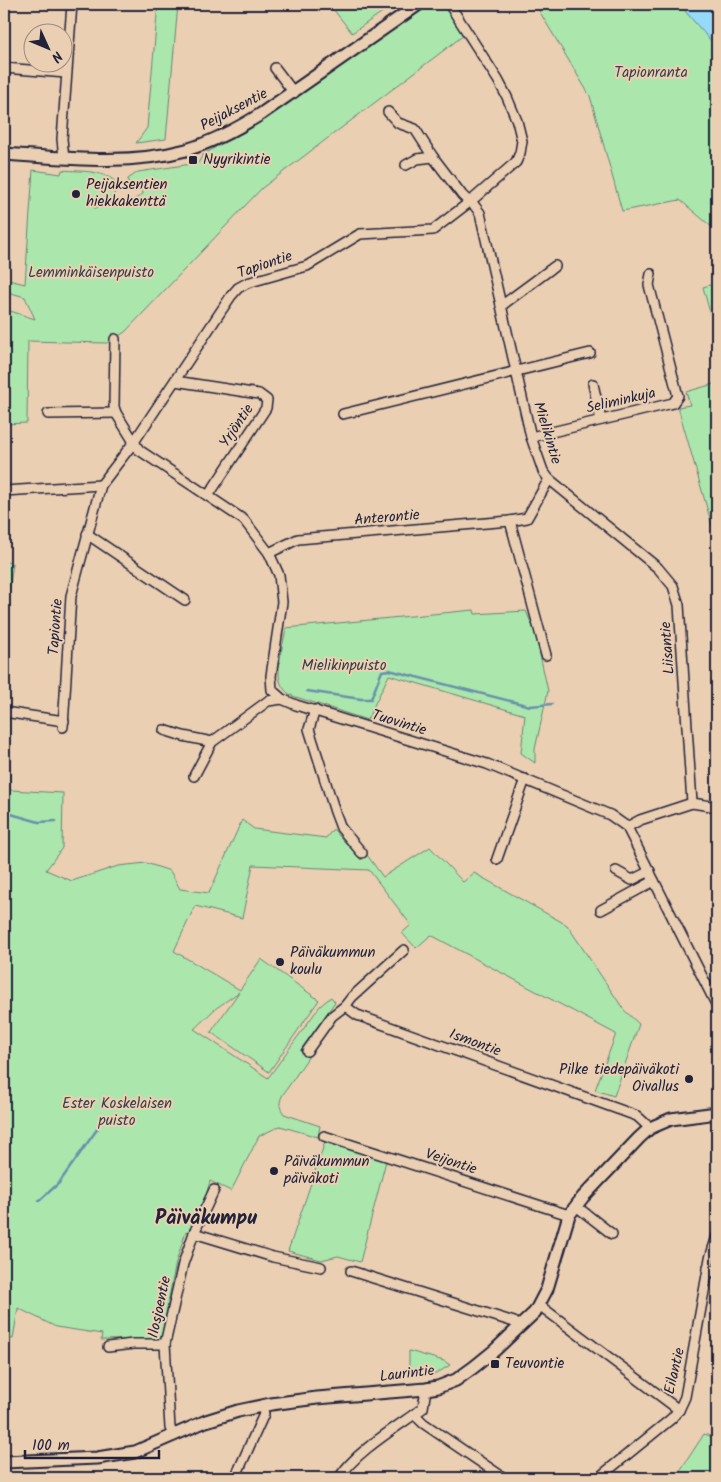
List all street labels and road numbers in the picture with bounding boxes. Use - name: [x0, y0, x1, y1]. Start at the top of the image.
- street label: Peijaksentie: [196, 82, 272, 138]
- street label: Tapiontie: [234, 244, 296, 286]
- street label: Seliminkuja: [584, 381, 658, 421]
- street label: Yrjöntie: [214, 399, 261, 453]
- street label: Mielikintie: [526, 399, 568, 467]
- street label: Anterontie: [353, 503, 421, 533]
- street label: Tapiontie: [42, 598, 70, 656]
- street label: Liisantie: [654, 621, 682, 675]
- street label: Tuovintie: [369, 703, 430, 743]
- street label: Ismontie: [446, 1023, 505, 1064]
- street label: Veijontie: [422, 1142, 480, 1182]
- street label: Ilosjoentie: [142, 1273, 178, 1340]
- street label: Eilantie: [658, 1345, 692, 1397]
- street label: Laurintie: [378, 1359, 436, 1389]

